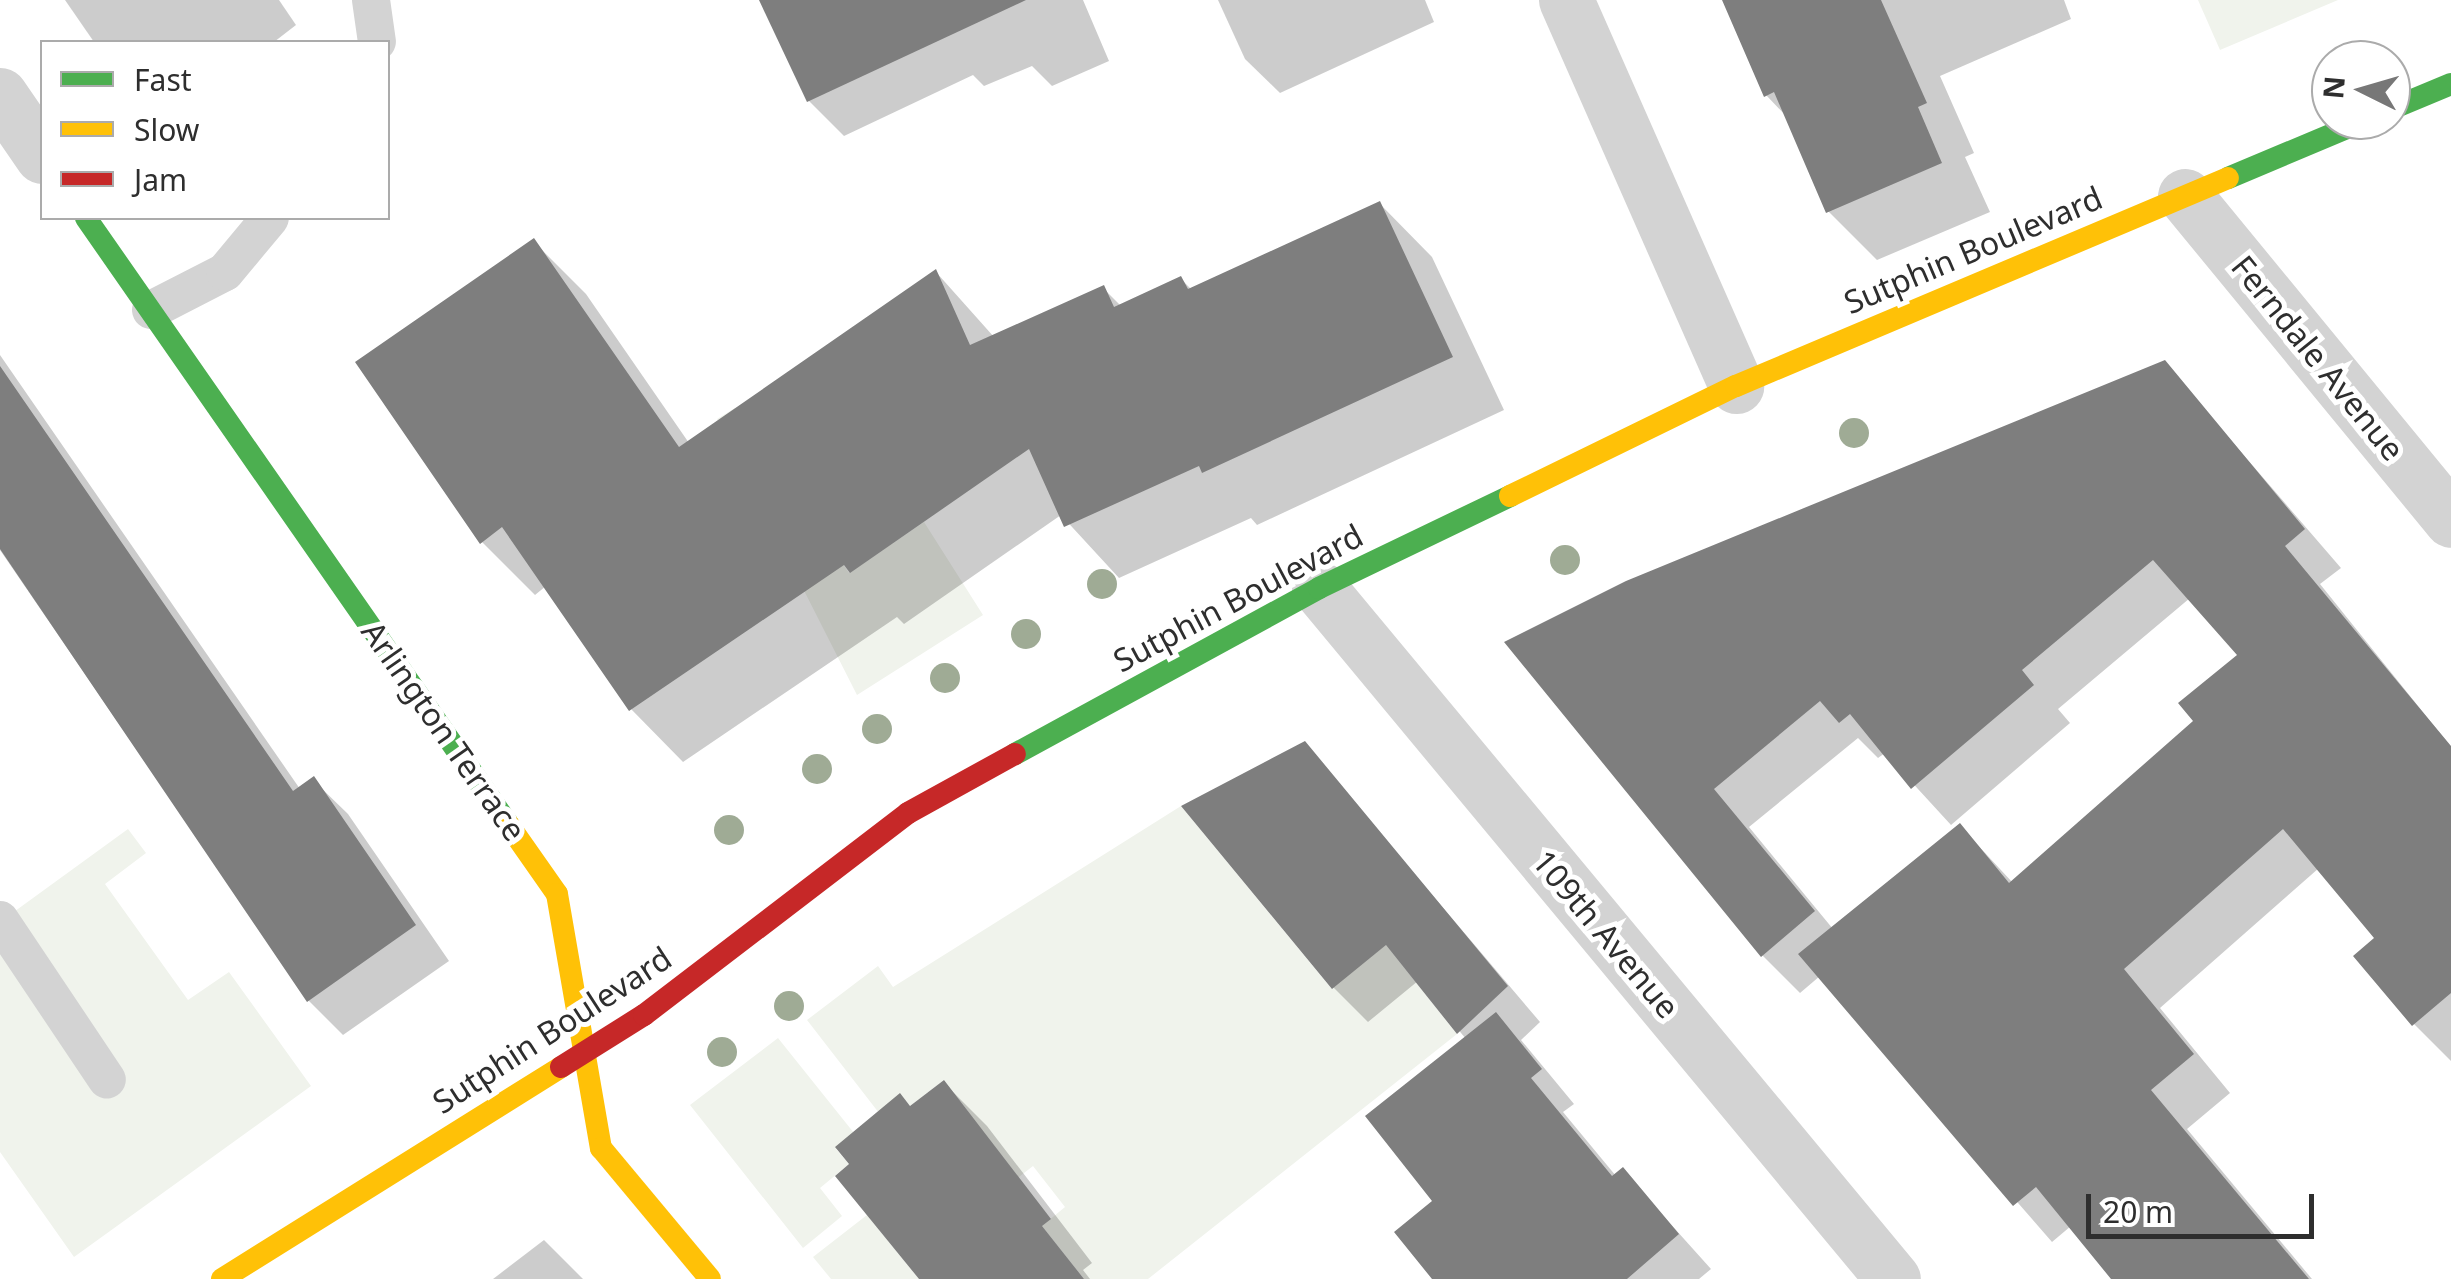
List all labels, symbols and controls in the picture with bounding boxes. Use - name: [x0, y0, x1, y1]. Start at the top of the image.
- legend: [40, 40, 390, 220]
- north arrow: [2311, 40, 2411, 140]
- text: Fast: [134, 59, 192, 100]
- text: N: [2313, 75, 2353, 101]
- text: Slow: [134, 109, 199, 150]
- text: Jam: [134, 159, 187, 200]
- street label: Sutphin Boulevard: [1838, 178, 2108, 322]
- street label: Ferndale Avenue: [2224, 248, 2412, 468]
- street label: Sutphin Boulevard: [1107, 516, 1369, 680]
- street label: Arlington Terrace: [354, 614, 534, 848]
- street label: 109th Avenue: [1525, 842, 1687, 1026]
- street label: Sutphin Boulevard: [425, 939, 679, 1121]
- scale bar: [2091, 1174, 2318, 1236]
- text: 20 m: [2103, 1191, 2173, 1232]

